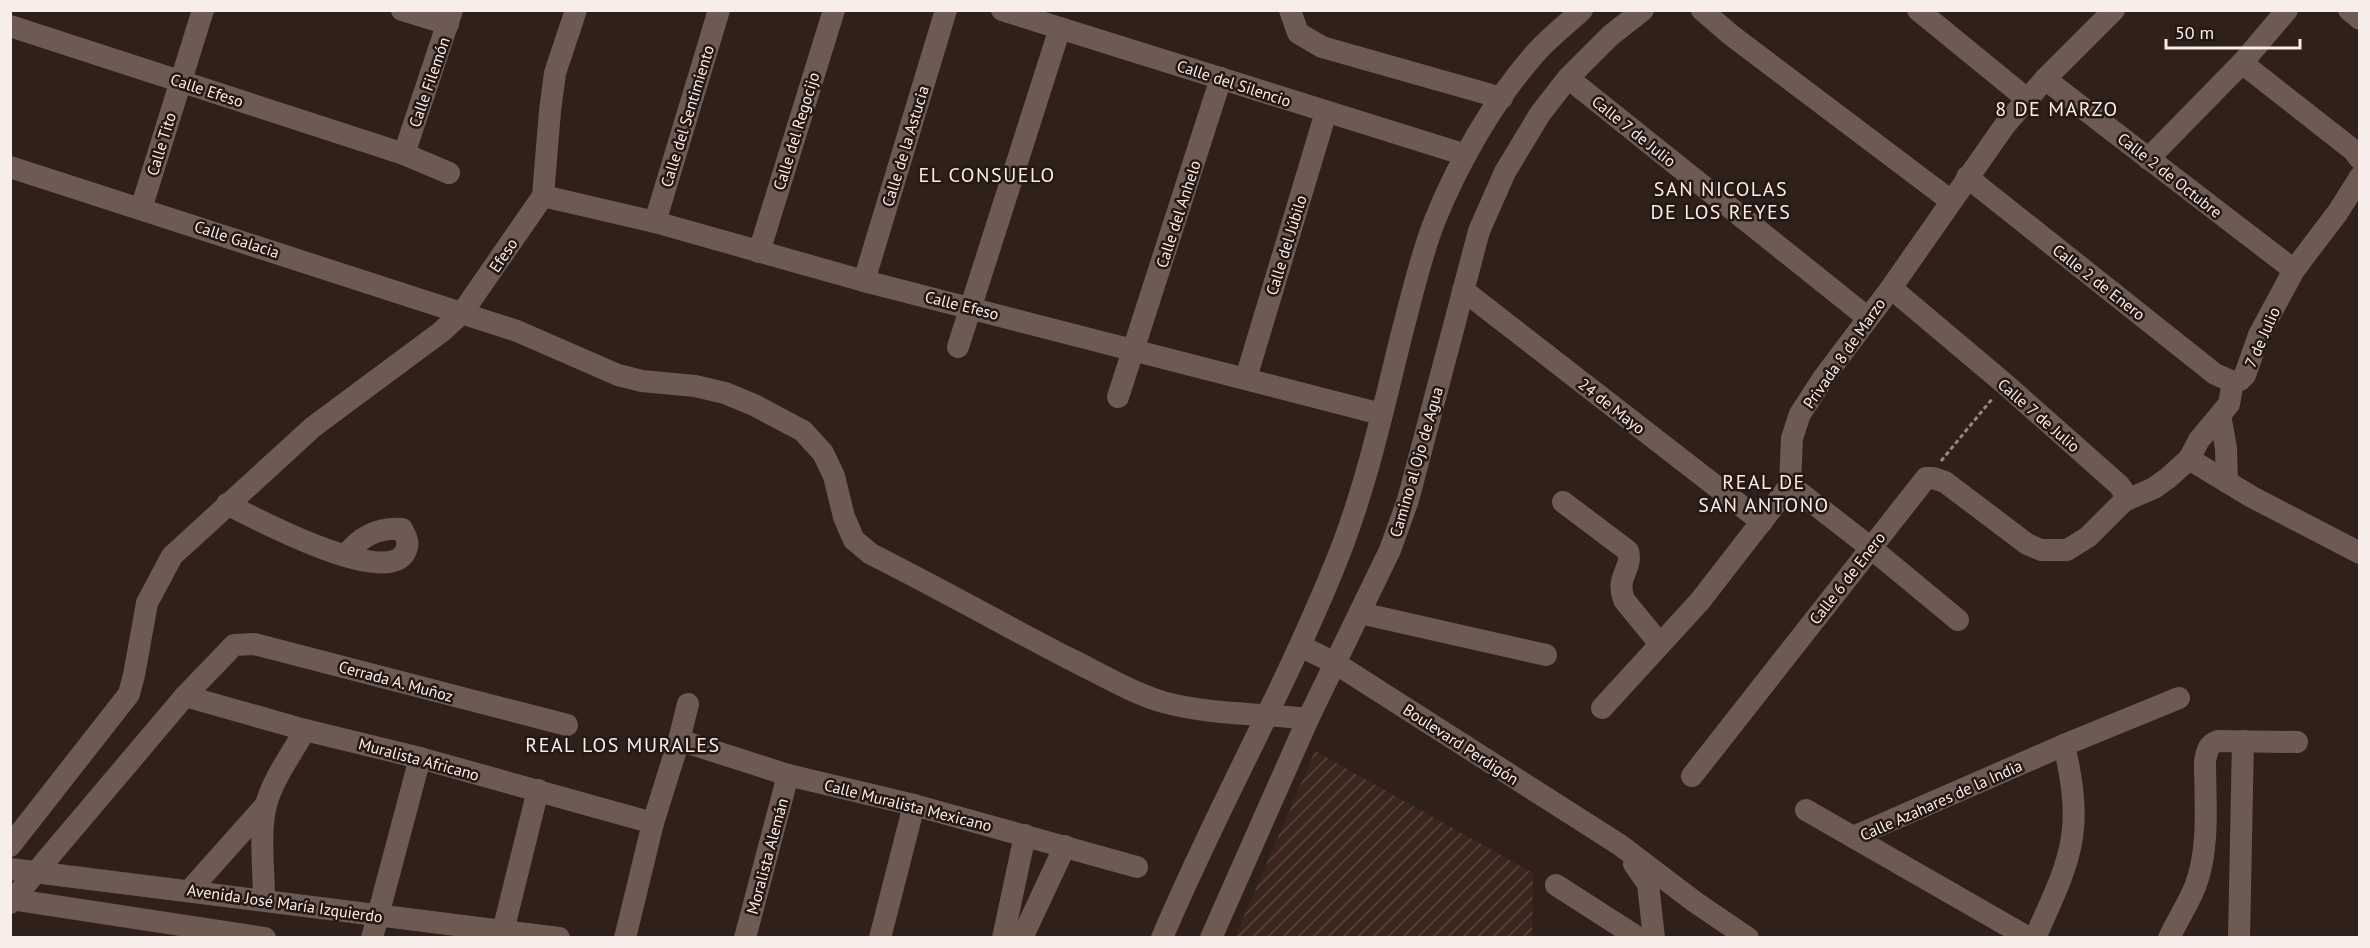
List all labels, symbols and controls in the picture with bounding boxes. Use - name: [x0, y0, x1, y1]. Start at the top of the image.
- scale bar: [2166, 12, 2300, 50]
- text: 50 m: [2175, 21, 2214, 44]
- street label: Calle Filemón: [404, 34, 454, 130]
- street label: Calle del Sentimiento: [656, 43, 718, 189]
- street label: Calle del Silencio: [1174, 55, 1294, 111]
- street label: Calle Efeso: [168, 69, 246, 111]
- street label: Calle del Regocijo: [769, 70, 823, 192]
- street label: Calle de la Astucia: [877, 83, 933, 209]
- street label: Calle 7 de Julio: [1588, 91, 1680, 171]
- district label: 8 DE MARZO: [1995, 96, 2119, 122]
- street label: Calle Tito: [142, 110, 180, 178]
- street label: Calle 2 de Octubre: [2114, 128, 2226, 222]
- street label: Calle del Anhelo: [1151, 158, 1205, 270]
- district label: EL CONSUELO: [918, 162, 1056, 188]
- district label: SAN NICOLAS DE LOS REYES: [1651, 176, 1791, 225]
- street label: Calle del Júbilo: [1261, 192, 1311, 298]
- street label: Calle Galacia: [192, 216, 282, 262]
- street label: Efeso: [484, 234, 522, 276]
- street label: Calle 2 de Enero: [2049, 240, 2149, 324]
- street label: Calle Efeso: [923, 286, 1001, 324]
- street label: Privada 8 de Marzo: [1798, 294, 1890, 412]
- street label: 7 de Julio: [2240, 304, 2284, 370]
- street label: 24 de Mayo: [1575, 374, 1649, 438]
- street label: Calle 7 de Julio: [1994, 374, 2084, 456]
- street label: Camino al Ojo de Agua: [1385, 385, 1447, 539]
- district label: REAL DE SAN ANTONO: [1698, 469, 1830, 518]
- street label: Calle 6 de Enero: [1805, 528, 1889, 628]
- street label: Cerrada A. Muñoz: [337, 656, 455, 706]
- street label: Boulevard Perdigón: [1399, 699, 1523, 789]
- district label: REAL LOS MURALES: [525, 732, 721, 758]
- street label: Muralista Africano: [356, 733, 482, 785]
- street label: Calle Azahares de la India: [1857, 755, 2025, 845]
- street label: Calle Muralista Mexicano: [822, 774, 994, 836]
- street label: Moralista Alemán: [742, 796, 792, 916]
- street label: Avenida José María Izquierdo: [186, 879, 384, 927]

